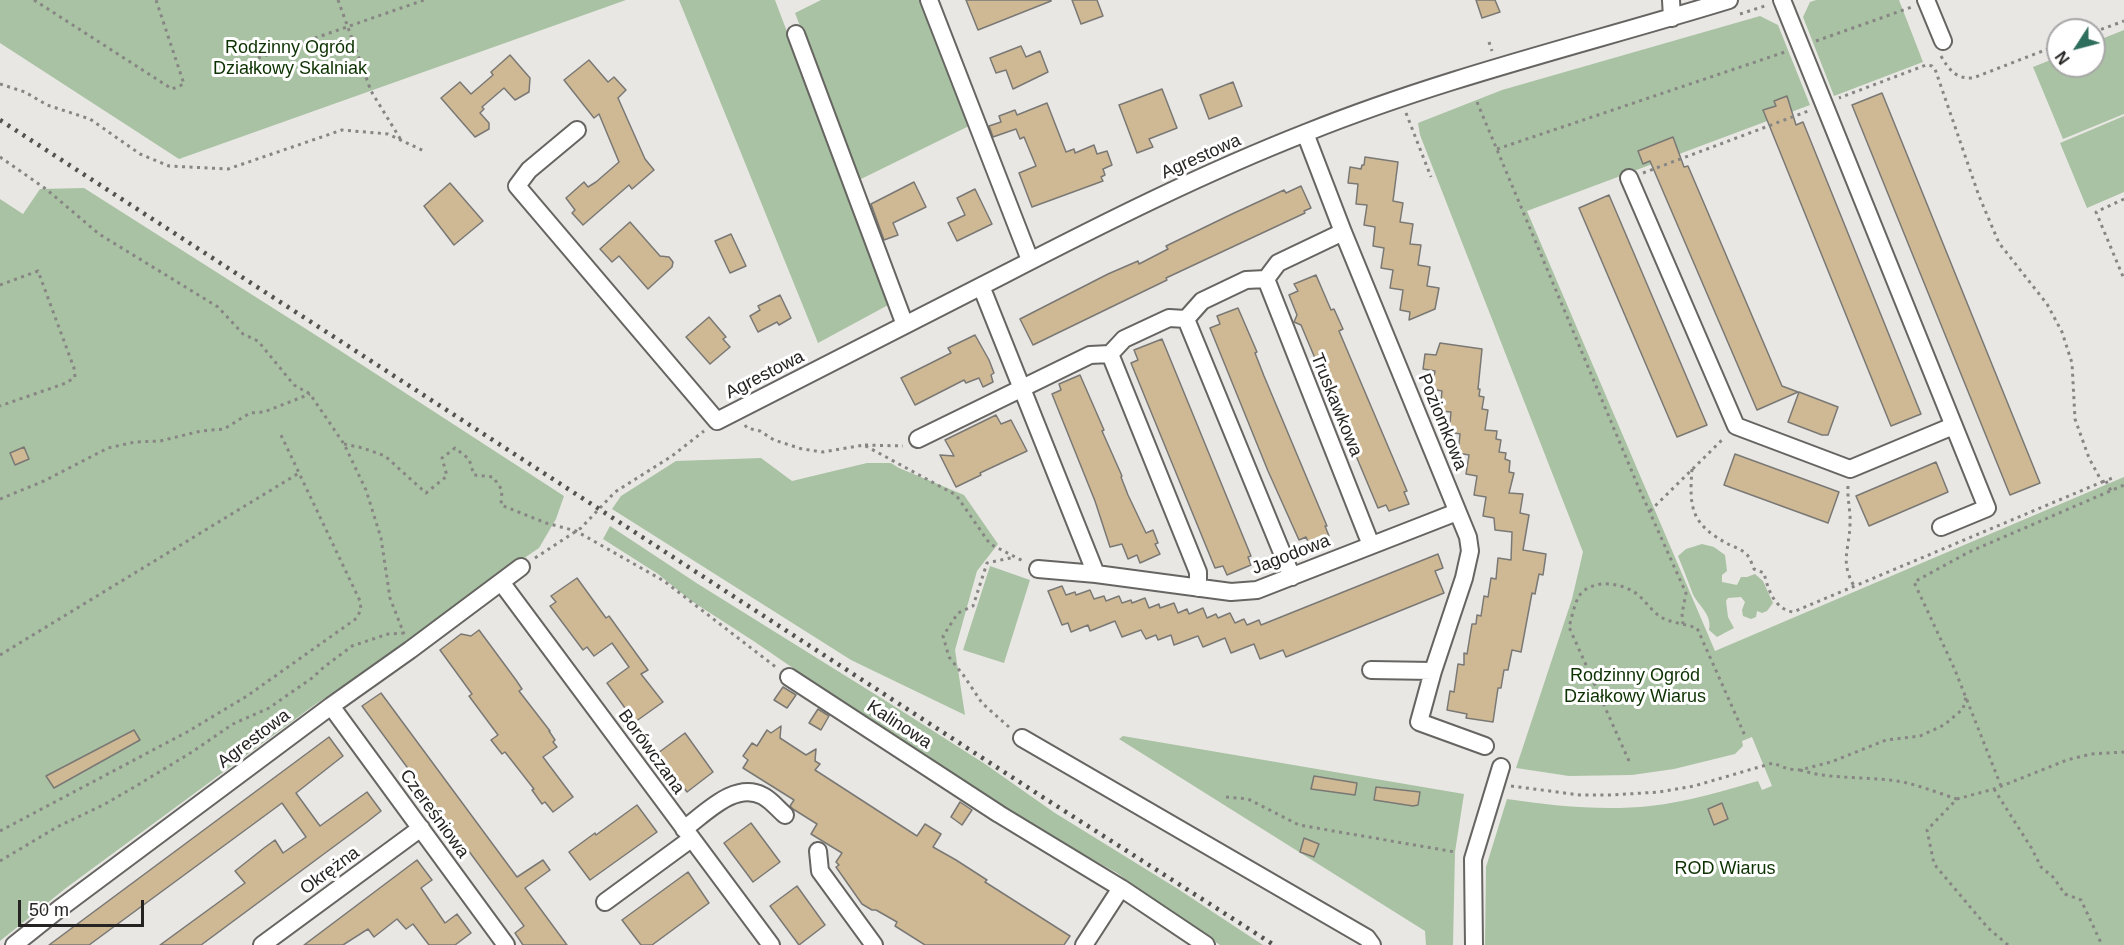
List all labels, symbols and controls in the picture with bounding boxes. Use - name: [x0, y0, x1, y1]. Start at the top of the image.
- north arrow: [2046, 18, 2106, 78]
- park label: Rodzinny Ogród Działkowy Skalniak: [213, 37, 367, 80]
- text: N: [2052, 48, 2073, 67]
- street label: Agrestowa: [1158, 130, 1244, 184]
- street label: Agrestowa: [722, 346, 808, 404]
- street label: Truskawkowa: [1306, 350, 1366, 460]
- street label: Poziomkowa: [1413, 371, 1471, 473]
- street label: Jagodowa: [1249, 530, 1333, 580]
- park label: Rodzinny Ogród Działkowy Wiarus: [1564, 665, 1706, 708]
- street label: Kalinowa: [862, 696, 936, 754]
- street label: Agrestowa: [214, 705, 294, 773]
- street label: Borówczana: [613, 706, 689, 798]
- street label: Czereśniowa: [395, 766, 473, 862]
- street label: Okrężna: [296, 842, 364, 900]
- park label: ROD Wiarus: [1674, 858, 1776, 880]
- scale bar: [21, 888, 147, 926]
- text: 50 m: [29, 900, 69, 920]

